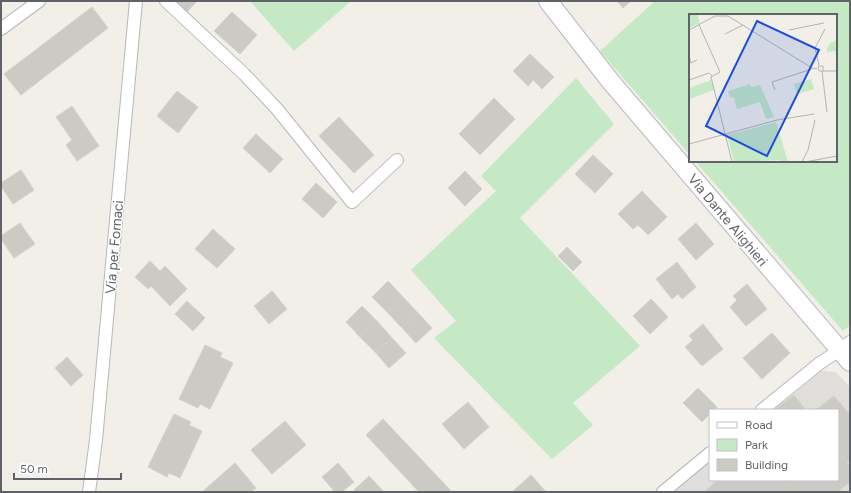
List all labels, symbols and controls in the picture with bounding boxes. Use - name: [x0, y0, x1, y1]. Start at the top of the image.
- inset map: [689, 14, 837, 162]
- street label: Via Dante Alighieri: [684, 171, 771, 270]
- street label: Via per Fornaci: [102, 200, 127, 295]
- legend: [709, 409, 839, 481]
- text: Road: [745, 418, 773, 432]
- text: Park: [745, 438, 768, 452]
- scale bar: [14, 455, 121, 481]
- text: Building: [745, 458, 788, 472]
- text: 50 m: [20, 462, 48, 476]

